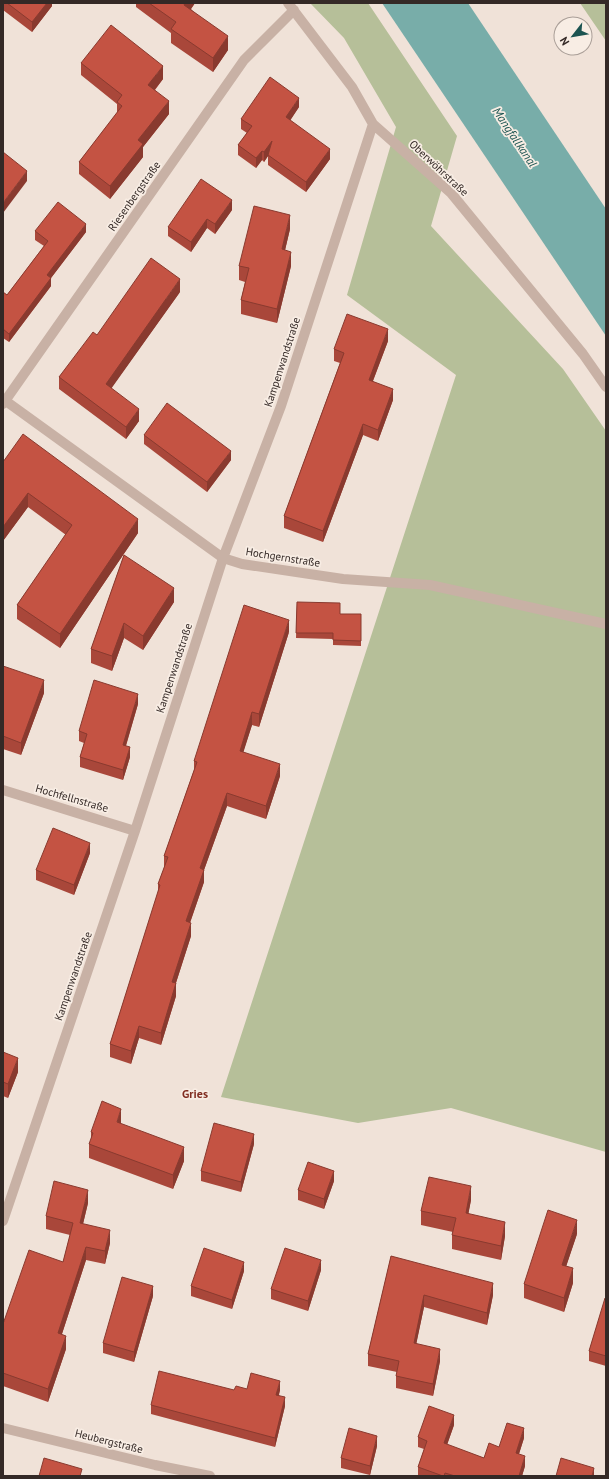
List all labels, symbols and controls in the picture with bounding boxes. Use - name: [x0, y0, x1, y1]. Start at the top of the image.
- north arrow: [553, 16, 593, 56]
- text: N: [557, 34, 572, 48]
- water label: Mangfallkanal: [489, 104, 541, 170]
- street label: Oberwöhrstraße: [406, 137, 472, 199]
- street label: Riesenbergstraße: [105, 158, 164, 234]
- street label: Kampenwandstraße: [261, 315, 303, 409]
- street label: Hochgernstraße: [245, 544, 322, 570]
- street label: Kampenwandstraße: [153, 621, 195, 715]
- street label: Hochfellnstraße: [34, 781, 111, 815]
- street label: Kampenwandstraße: [51, 929, 95, 1022]
- district label: Gries: [182, 1086, 208, 1101]
- street label: Heubergstraße: [73, 1426, 145, 1456]

